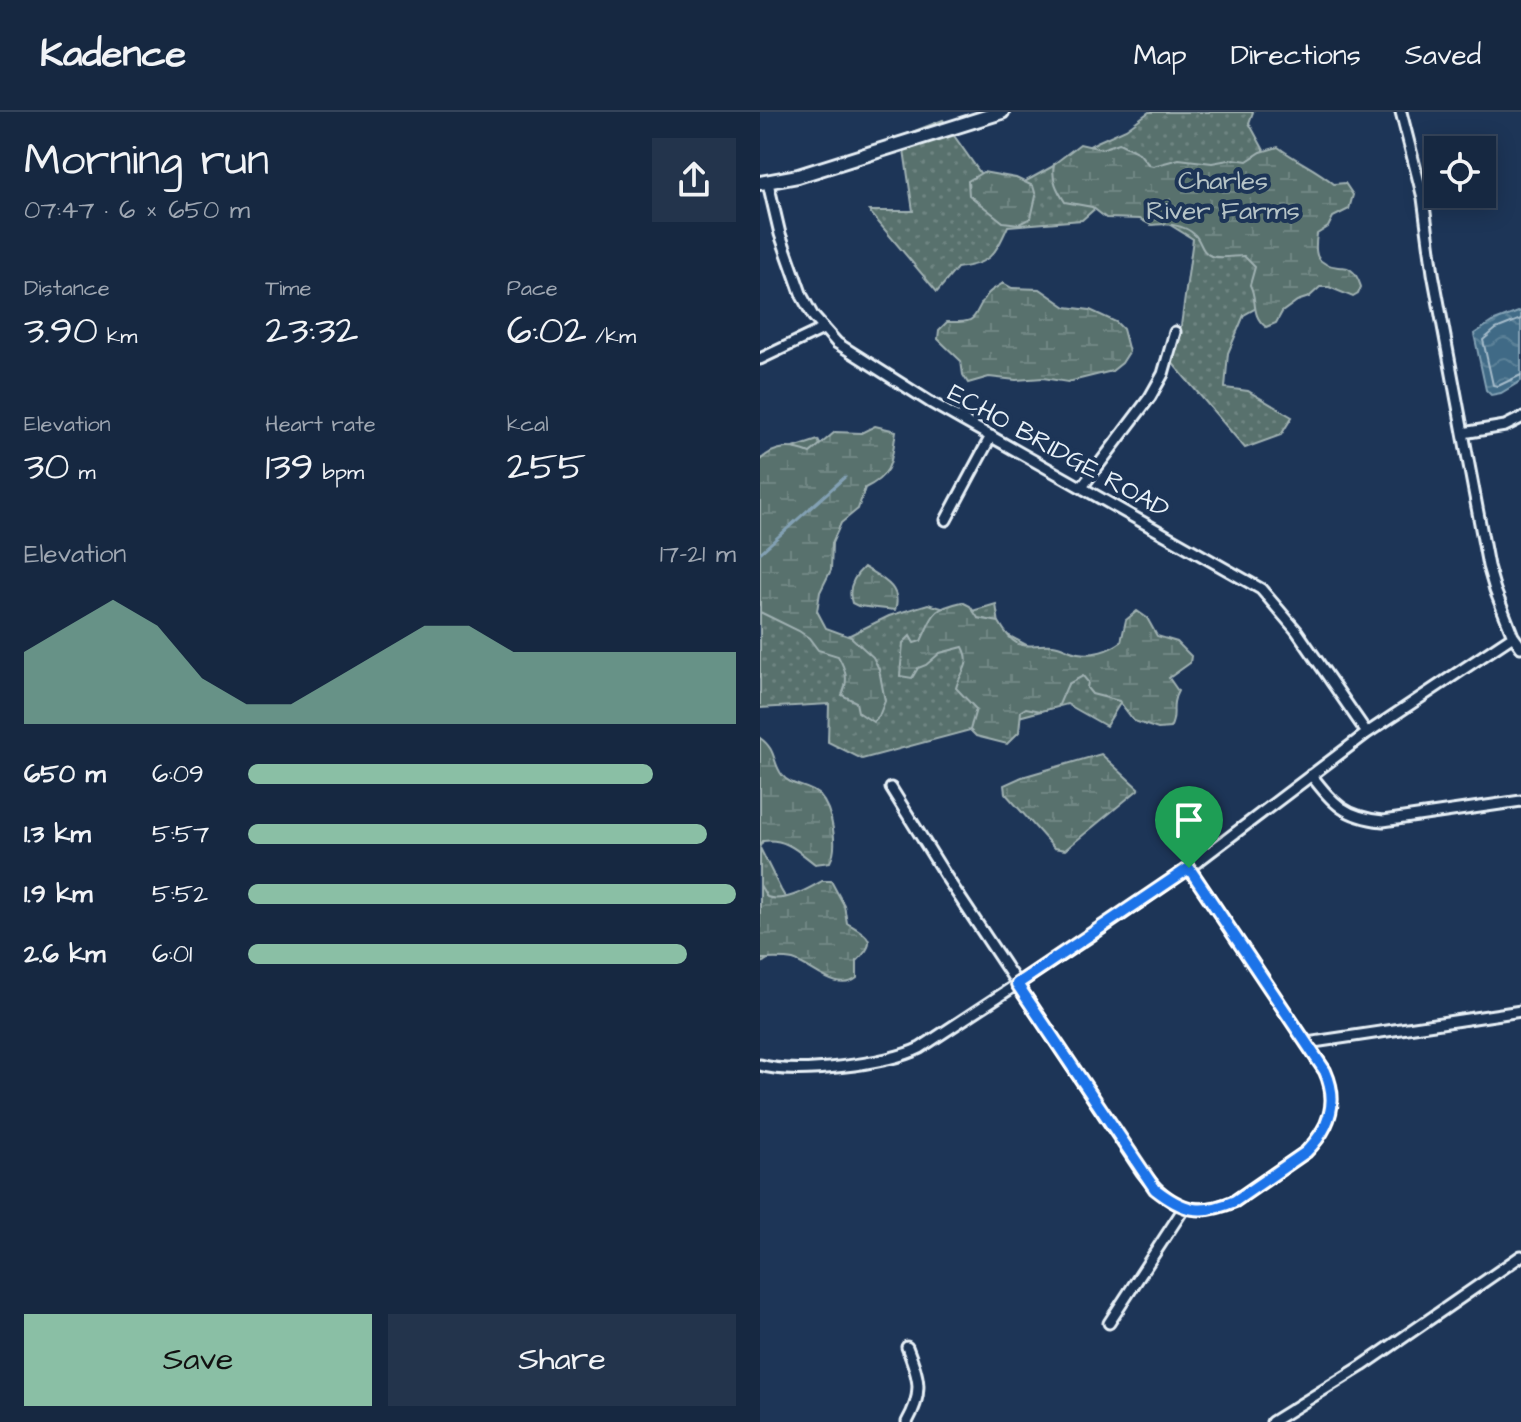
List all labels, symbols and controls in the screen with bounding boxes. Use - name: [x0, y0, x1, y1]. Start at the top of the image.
- text: Kadence: [40, 29, 186, 81]
- text: Map: [1134, 36, 1187, 75]
- text: Directions: [1231, 36, 1361, 75]
- text: Saved: [1405, 36, 1481, 75]
- text: Morning run: [24, 131, 269, 192]
- map controls: [1424, 136, 1496, 208]
- button: locate: [1424, 136, 1496, 208]
- button: share: [652, 138, 736, 222]
- park label: Charles River Farms: [1146, 163, 1300, 229]
- text: 07:47 · 6 × 650 m: [24, 192, 250, 228]
- text: Distance: [24, 273, 110, 304]
- text: Time: [265, 273, 311, 304]
- text: Pace: [507, 273, 558, 304]
- text: 3.90: [24, 304, 98, 359]
- text: 23:32: [265, 304, 359, 359]
- text: 6:02: [507, 304, 587, 359]
- text: km: [98, 321, 137, 352]
- text: /km: [587, 321, 636, 352]
- street label: ECHO BRIDGE ROAD: [941, 375, 1176, 527]
- text: Elevation: [24, 409, 111, 440]
- text: Heart rate: [265, 409, 376, 440]
- text: kcal: [507, 409, 549, 440]
- text: 30: [24, 440, 70, 495]
- text: 139: [265, 440, 314, 495]
- text: 255: [507, 440, 586, 495]
- text: m: [70, 457, 96, 488]
- text: bpm: [314, 457, 364, 488]
- text: Elevation: [24, 536, 126, 572]
- text: 17–21 m: [660, 536, 736, 572]
- text: 650 m: [24, 756, 106, 792]
- text: 6:09: [152, 756, 204, 792]
- pin: [1155, 786, 1223, 868]
- icon: arrive: [1167, 798, 1211, 842]
- text: 1.3 km: [24, 816, 91, 852]
- text: 5:57: [152, 816, 209, 852]
- text: 1.9 km: [24, 876, 92, 912]
- text: 5:52: [152, 876, 208, 912]
- text: 2.6 km: [24, 936, 105, 972]
- text: 6:01: [152, 936, 192, 972]
- button: Save: [24, 1314, 372, 1406]
- button: Share: [388, 1314, 736, 1406]

